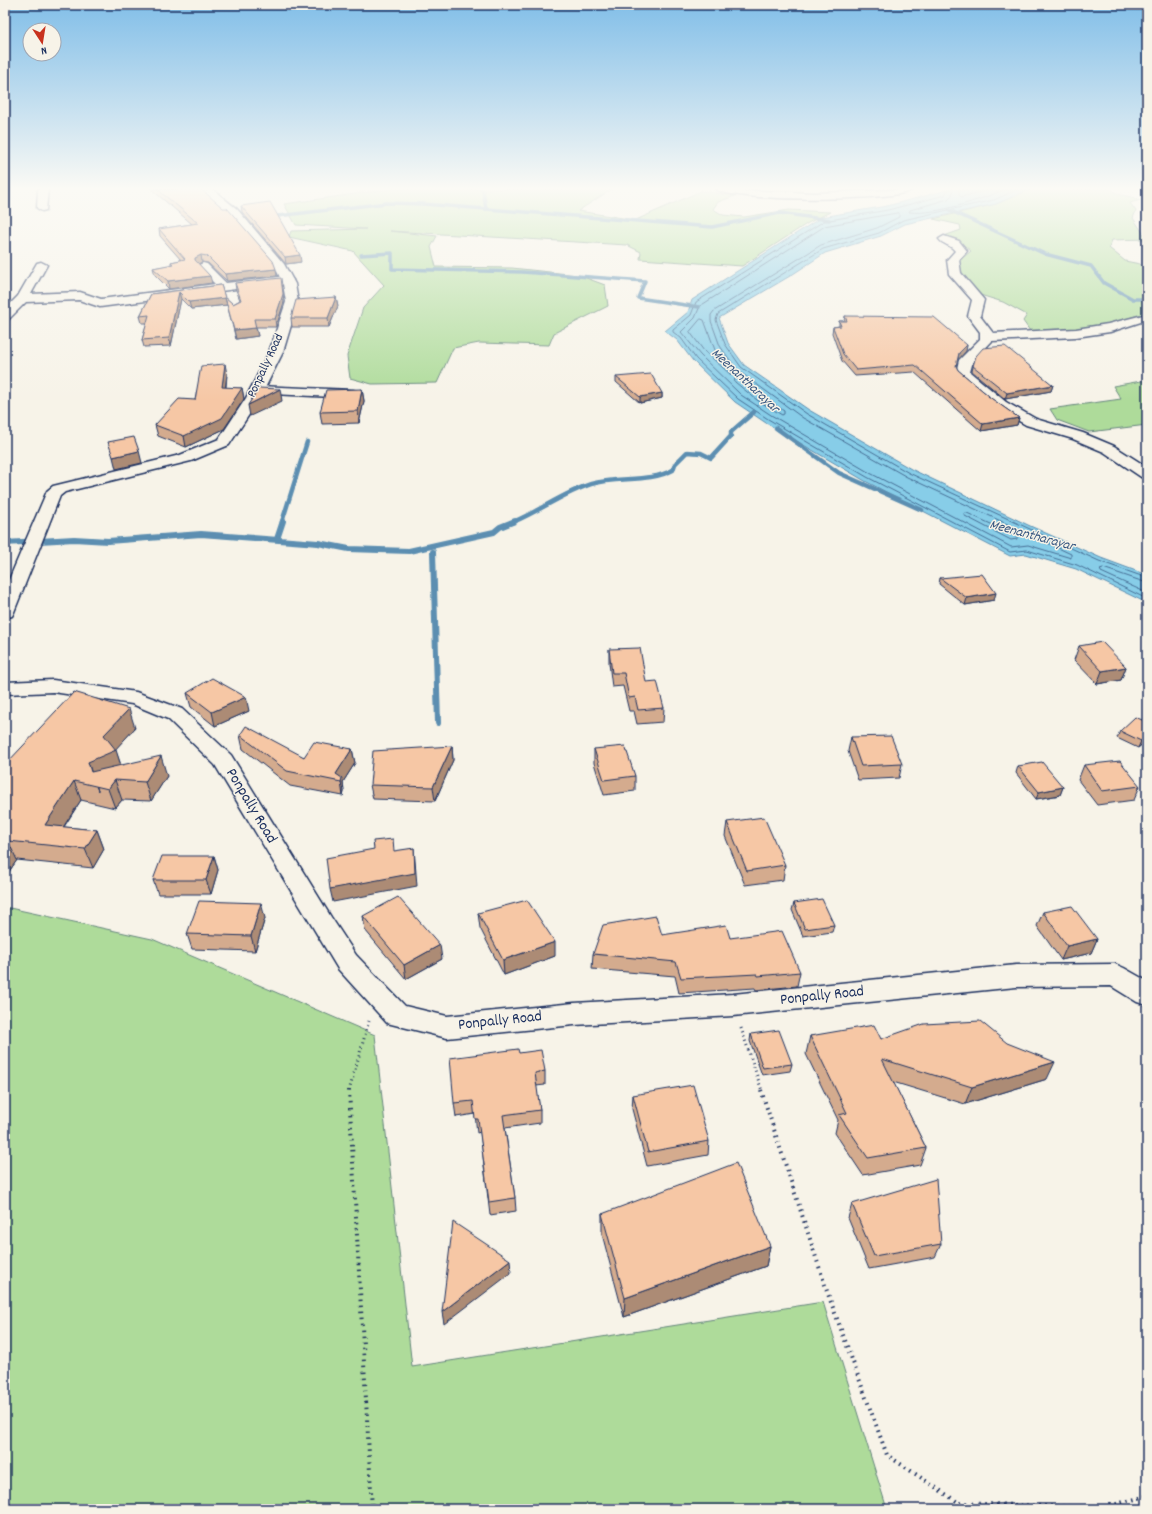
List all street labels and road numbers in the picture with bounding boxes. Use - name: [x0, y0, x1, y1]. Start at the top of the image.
- street label: Ponpally Road: [243, 331, 289, 401]
- street label: Ponpally Road: [219, 764, 283, 848]
- street label: Ponpally Road: [779, 980, 865, 1012]
- street label: Ponpally Road: [457, 1005, 543, 1037]

